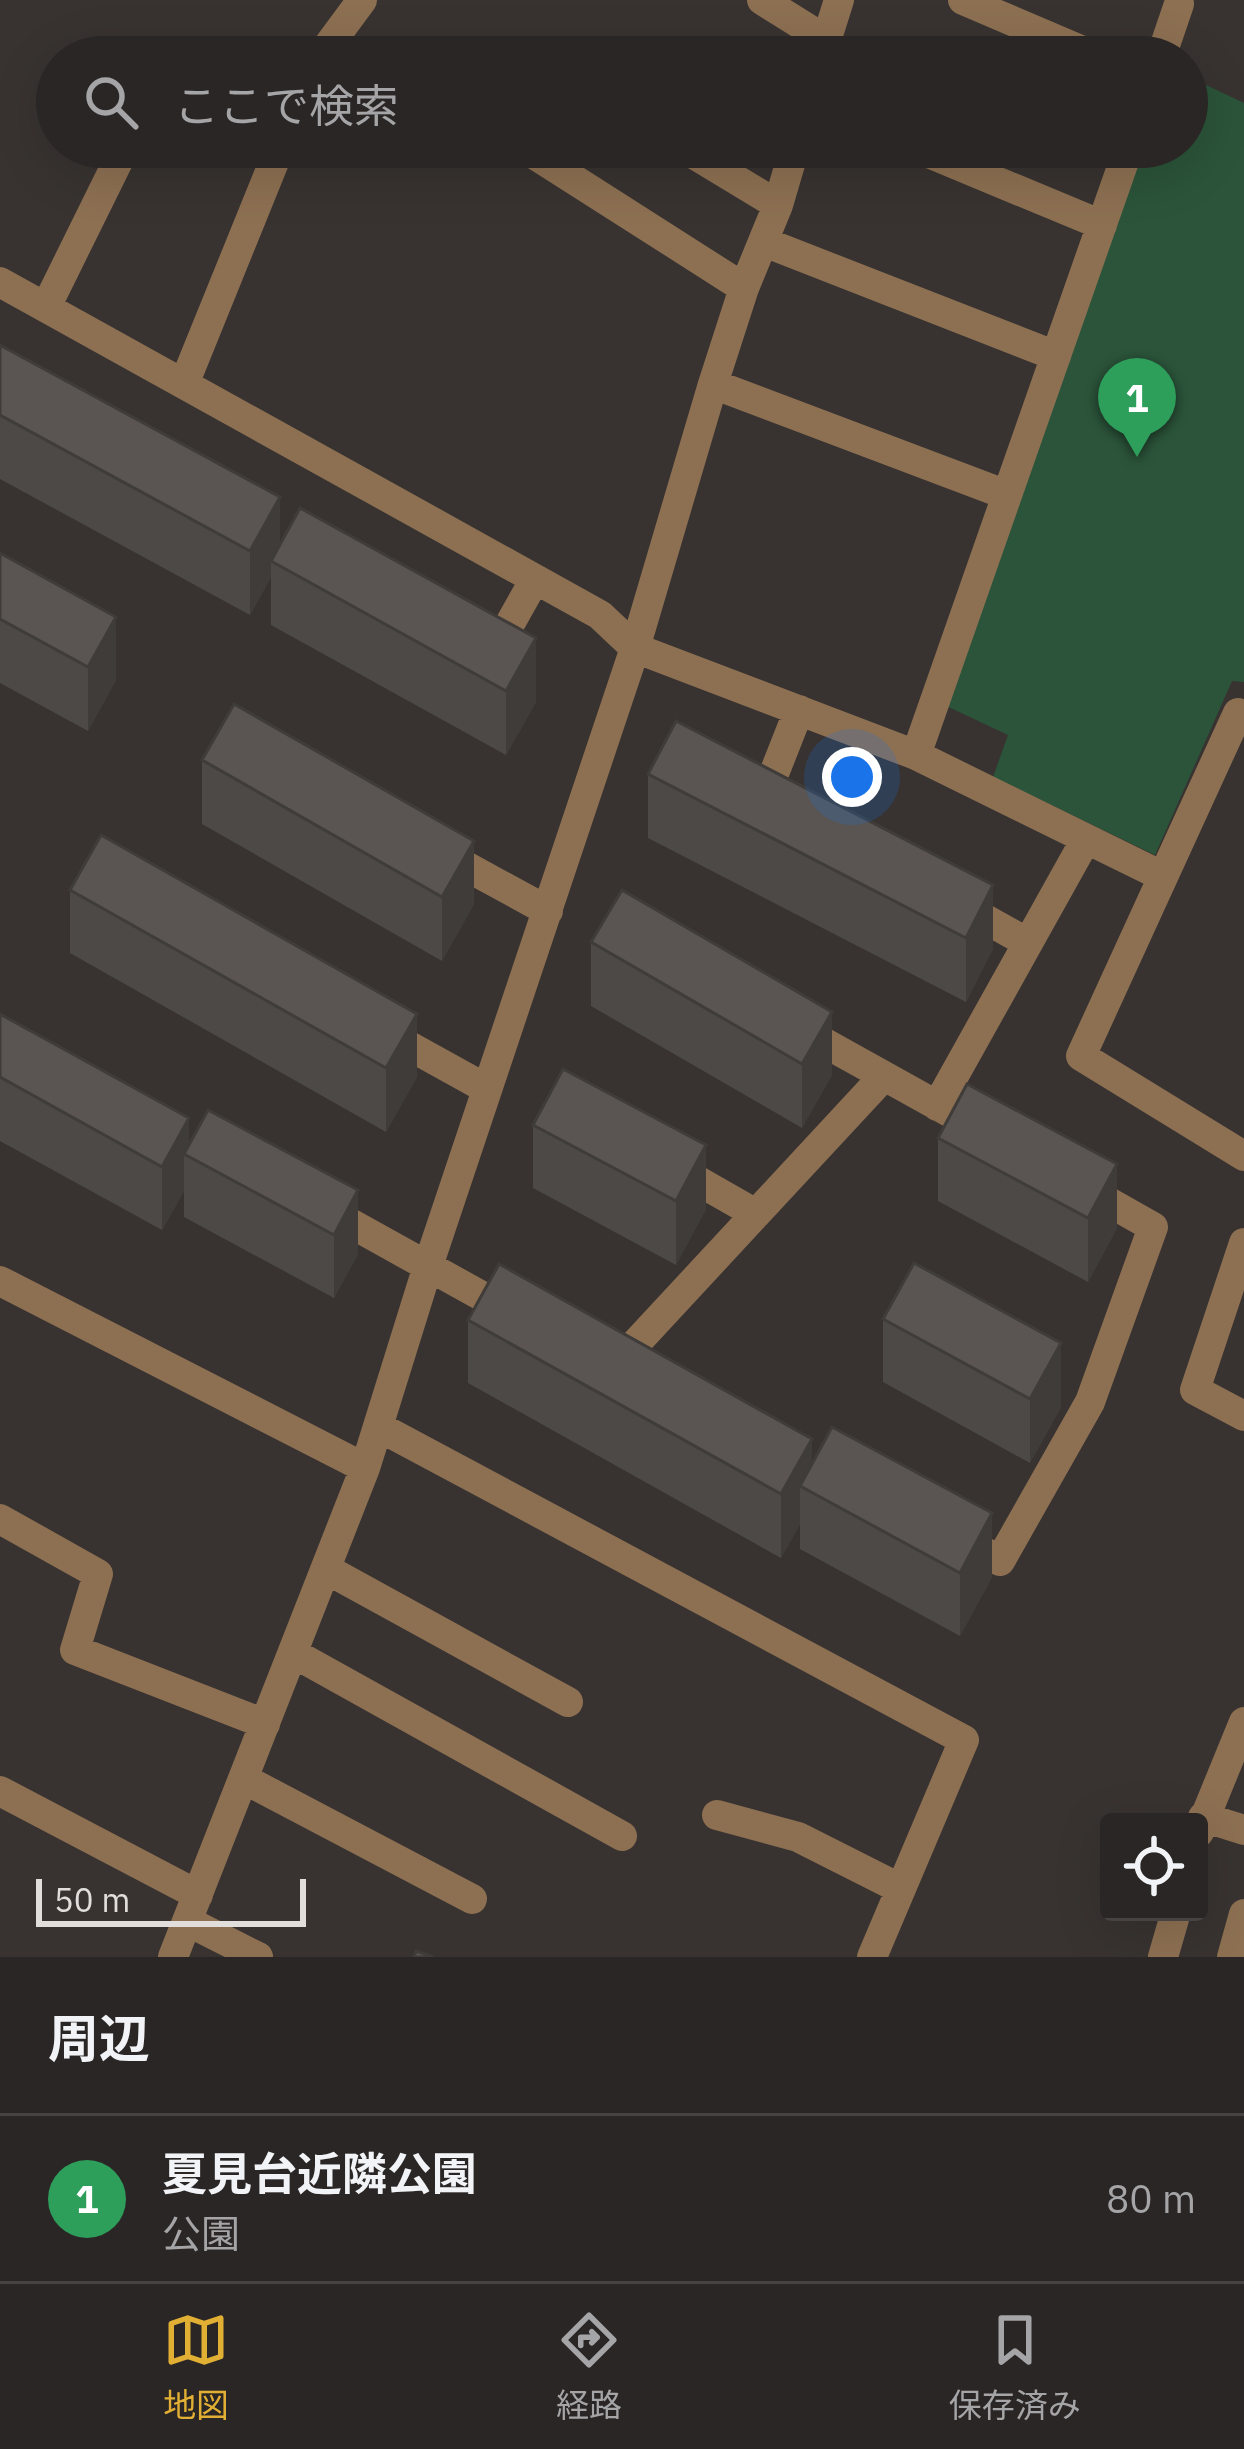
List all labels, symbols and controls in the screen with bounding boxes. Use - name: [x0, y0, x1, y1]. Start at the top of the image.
- search box: [36, 36, 1208, 168]
- icon: search: [78, 69, 144, 135]
- text: ここで検索: [174, 76, 399, 134]
- pin: 1: [1098, 358, 1176, 457]
- your location: [822, 747, 882, 807]
- map controls: [1100, 1813, 1208, 1921]
- button: locate: [1100, 1813, 1208, 1921]
- scale bar: [36, 1873, 306, 1926]
- text: 50 m: [54, 1878, 130, 1921]
- text: 周辺: [48, 2005, 150, 2071]
- text: 夏見台近隣公園: [162, 2144, 477, 2202]
- text: 1: [75, 2173, 99, 2224]
- text: 80 m: [1106, 2173, 1196, 2224]
- text: 公園: [162, 2208, 240, 2259]
- tab: 地図: [163, 2307, 229, 2427]
- tab: 経路: [556, 2307, 622, 2427]
- tab: 保存済み: [949, 2307, 1081, 2427]

